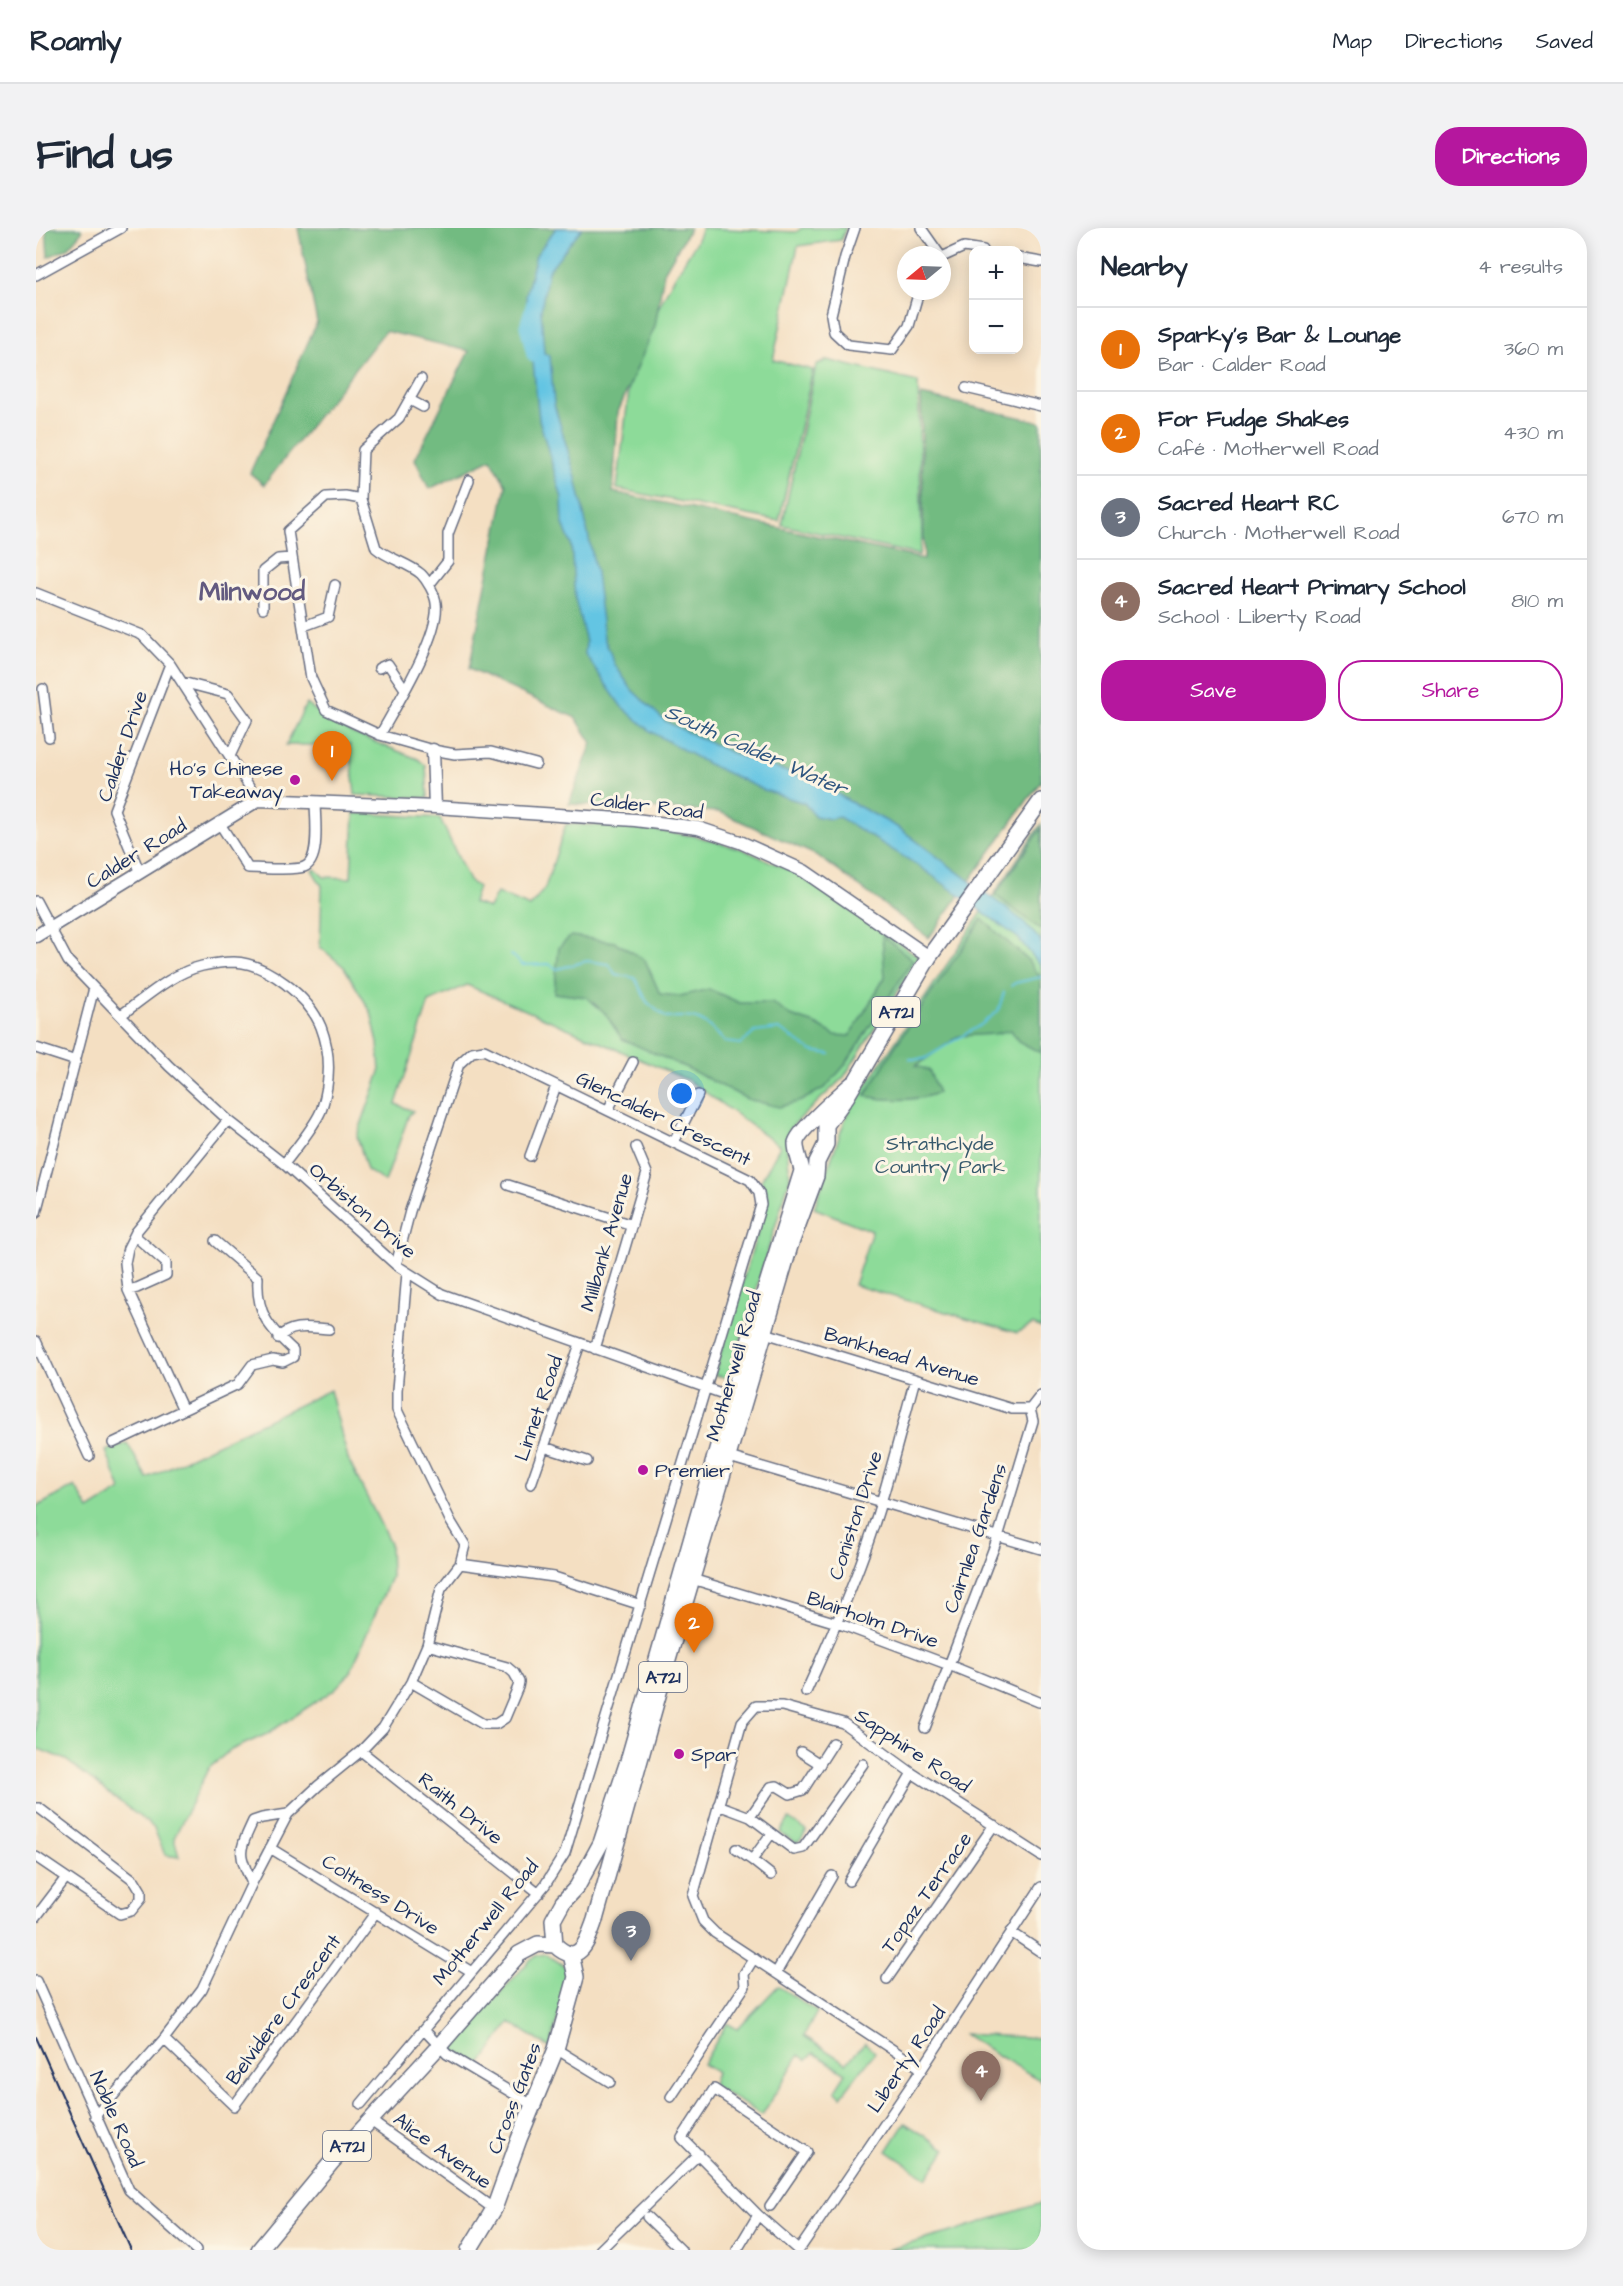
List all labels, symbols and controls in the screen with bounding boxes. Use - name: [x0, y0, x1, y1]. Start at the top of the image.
- text: Roamly: [30, 22, 122, 61]
- text: Map: [1332, 27, 1372, 56]
- text: Directions: [1405, 27, 1503, 56]
- text: Saved: [1536, 27, 1593, 56]
- text: Find us: [36, 127, 173, 185]
- button: Directions: [1435, 127, 1587, 186]
- north arrow: [897, 246, 951, 300]
- map controls: [969, 246, 1023, 354]
- button: +: [969, 246, 1023, 300]
- text: Nearby: [1101, 249, 1188, 285]
- text: 4 results: [1478, 253, 1563, 281]
- button: −: [969, 300, 1023, 354]
- text: Sparky's Bar & Lounge: [1158, 320, 1401, 351]
- text: 1: [1119, 335, 1122, 363]
- text: 360 m: [1504, 335, 1563, 363]
- text: Bar · Calder Road: [1158, 351, 1326, 379]
- text: For Fudge Shakes: [1158, 404, 1349, 435]
- text: 2: [1115, 419, 1126, 447]
- text: 430 m: [1503, 419, 1563, 447]
- text: Café · Motherwell Road: [1158, 435, 1379, 463]
- text: Sacred Heart RC: [1158, 488, 1339, 519]
- text: 3: [1115, 503, 1126, 531]
- text: 670 m: [1502, 503, 1563, 531]
- text: Church · Motherwell Road: [1158, 519, 1400, 547]
- text: Sacred Heart Primary School: [1158, 572, 1466, 603]
- district label: Milnwood: [199, 574, 306, 610]
- text: 4: [1114, 587, 1127, 615]
- text: 810 m: [1511, 587, 1563, 615]
- text: School · Liberty Road: [1158, 603, 1361, 631]
- button: Save: [1101, 660, 1326, 721]
- button: Share: [1338, 660, 1563, 721]
- street label: Calder Drive: [91, 687, 155, 806]
- water label: South Calder Water: [660, 697, 853, 805]
- pin: 1: [312, 732, 352, 781]
- place label: Ho's Chinese Takeaway: [170, 755, 283, 807]
- marker: Ho's Chinese Takeaway: [288, 773, 302, 787]
- street label: Calder Road: [589, 785, 705, 827]
- street label: Calder Road: [81, 812, 192, 896]
- road number: A721: [872, 997, 920, 1027]
- street label: Glencalder Crescent: [571, 1064, 756, 1173]
- your location: [667, 1079, 696, 1108]
- park label: Strathclyde Country Park: [875, 1130, 1005, 1182]
- street label: Orbiston Drive: [302, 1156, 422, 1265]
- street label: Millbank Avenue: [574, 1170, 640, 1315]
- street label: Motherwell Road: [699, 1288, 769, 1445]
- street label: Bankhead Avenue: [821, 1320, 983, 1394]
- street label: Linnet Road: [508, 1352, 570, 1465]
- street label: Coniston Drive: [822, 1447, 890, 1583]
- place label: Premier: [655, 1457, 730, 1485]
- street label: Cairnlea Gardens: [937, 1460, 1015, 1617]
- marker: Premier: [636, 1463, 650, 1477]
- street label: Blairholm Drive: [803, 1584, 942, 1656]
- pin: 2: [674, 1604, 714, 1653]
- road number: A721: [639, 1662, 687, 1692]
- street label: Sapphire Road: [849, 1702, 976, 1800]
- place label: Spar: [691, 1741, 736, 1769]
- marker: Spar: [672, 1747, 686, 1761]
- street label: Raith Drive: [412, 1766, 509, 1852]
- street label: Topaz Terrace: [875, 1826, 979, 1959]
- street label: Coltness Drive: [316, 1848, 445, 1942]
- street label: Motherwell Road: [426, 1854, 545, 1992]
- pin: 3: [612, 1912, 650, 1961]
- street label: Belvidere Crescent: [220, 1928, 348, 2091]
- street label: Liberty Road: [861, 2001, 954, 2119]
- street label: Cross Gates: [481, 2038, 549, 2158]
- pin: 4: [962, 2052, 1000, 2101]
- street label: Noble Road: [82, 2067, 150, 2172]
- street label: Alice Avenue: [387, 2106, 497, 2196]
- road number: A721: [323, 2131, 371, 2161]

